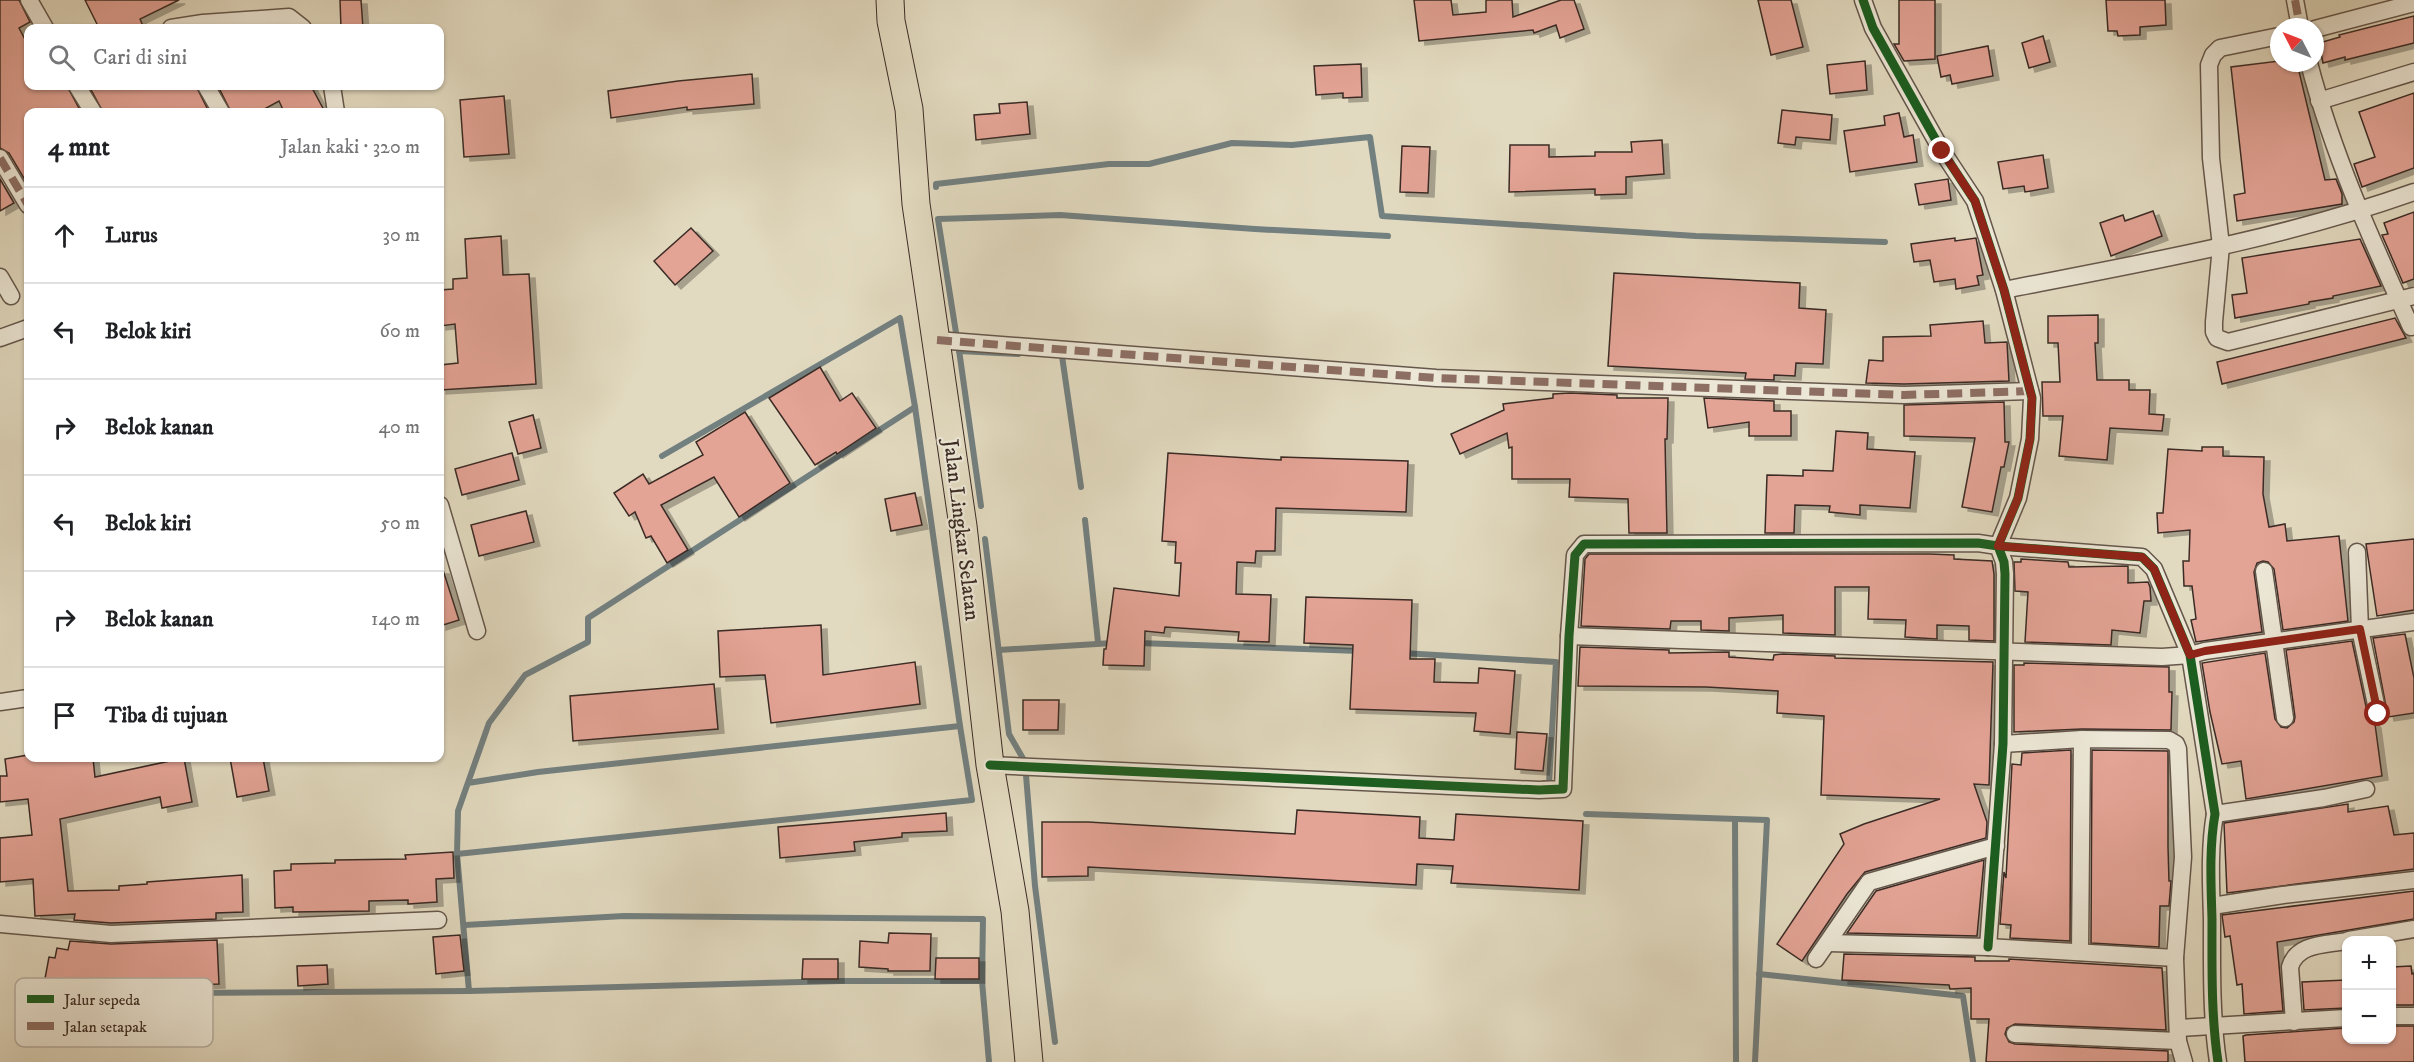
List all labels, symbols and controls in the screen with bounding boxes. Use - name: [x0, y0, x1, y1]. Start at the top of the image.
- north arrow: [2270, 18, 2324, 72]
- search box: [24, 24, 444, 90]
- icon: search: [45, 41, 78, 74]
- text: Cari di sini: [93, 44, 187, 71]
- text: 4 mnt: [48, 131, 110, 164]
- text: Jalan kaki · 320 m: [280, 135, 420, 160]
- route end: [1928, 137, 1954, 163]
- icon: ahead: [48, 219, 81, 252]
- text: Lurus: [105, 222, 158, 249]
- text: 30 m: [382, 223, 420, 248]
- icon: left: [48, 315, 81, 348]
- text: Belok kiri: [105, 318, 191, 345]
- text: 60 m: [380, 319, 420, 344]
- icon: right: [48, 411, 81, 444]
- text: Belok kanan: [105, 414, 213, 441]
- text: 40 m: [378, 415, 420, 440]
- street label: Jalan Lingkar Selatan: [937, 436, 985, 622]
- icon: left: [48, 507, 81, 540]
- text: Belok kiri: [105, 510, 191, 537]
- text: 50 m: [380, 511, 420, 536]
- icon: right: [48, 603, 81, 636]
- text: Belok kanan: [105, 606, 213, 633]
- text: 140 m: [371, 607, 420, 632]
- icon: arrive: [48, 699, 81, 732]
- route start: [2364, 700, 2390, 726]
- text: Tiba di tujuan: [105, 702, 227, 729]
- map controls: [2342, 936, 2396, 1044]
- button: +: [2342, 936, 2396, 990]
- legend: [15, 978, 213, 1047]
- text: Jalur sepeda: [62, 990, 140, 1010]
- button: −: [2342, 990, 2396, 1044]
- text: Jalan setapak: [62, 1017, 147, 1037]

